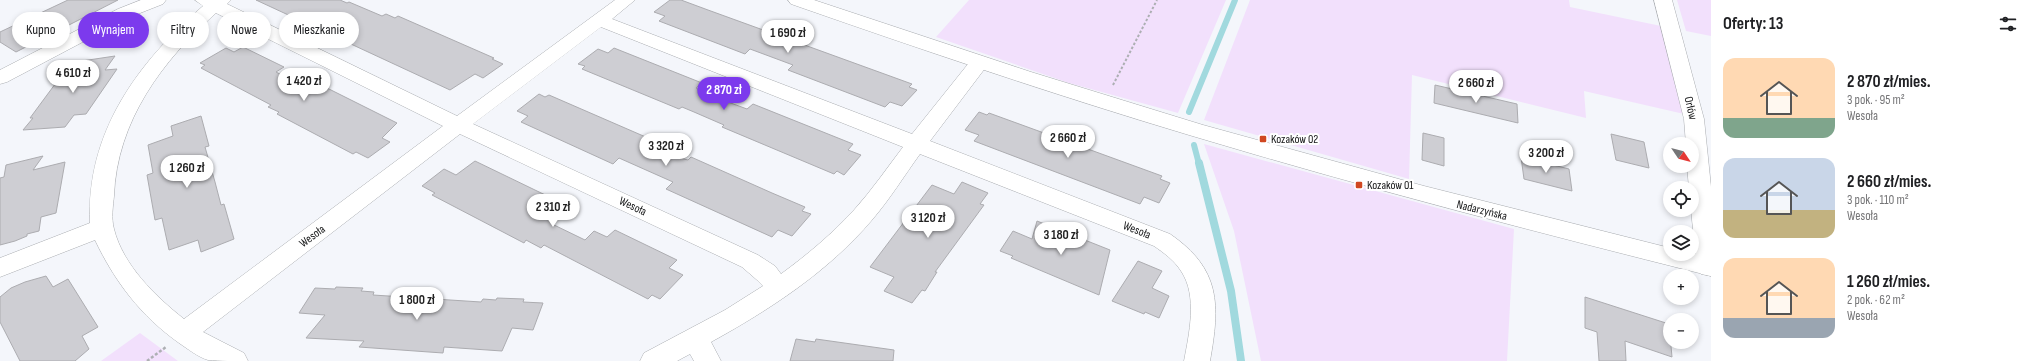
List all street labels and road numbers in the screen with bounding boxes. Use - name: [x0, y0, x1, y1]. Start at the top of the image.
- street label: Orłów: [1681, 95, 1701, 122]
- street label: Wesoła: [617, 194, 649, 219]
- street label: Nadarzyńska: [1455, 197, 1509, 224]
- street label: Wesoła: [1121, 218, 1153, 243]
- street label: Wesoła: [296, 222, 329, 251]

